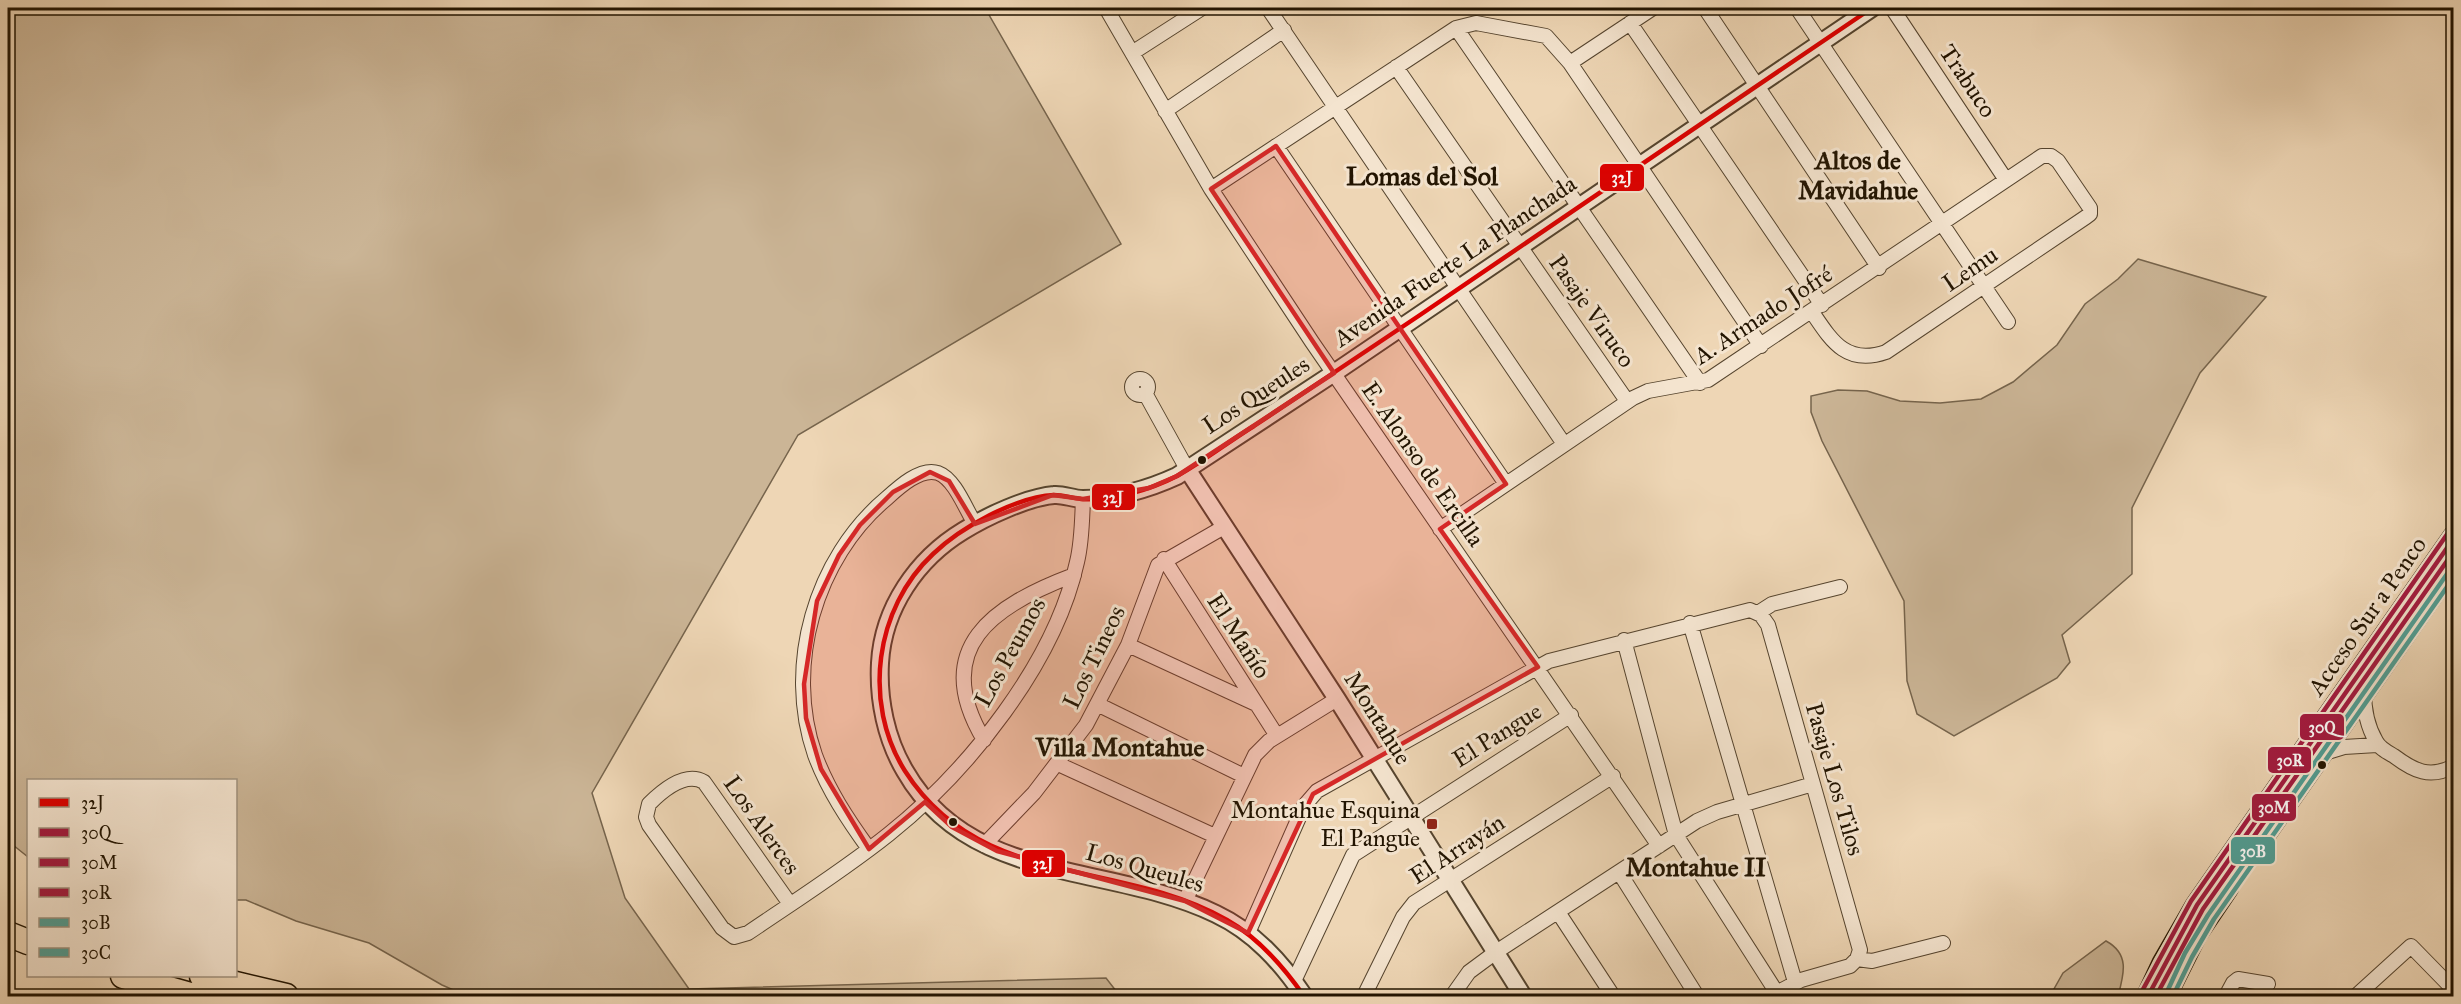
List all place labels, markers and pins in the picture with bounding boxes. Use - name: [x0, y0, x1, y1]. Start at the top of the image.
- unlabelled marker: [1196, 454, 1208, 466]
- unlabelled marker: [2316, 759, 2328, 771]
- place label: Montahue Esquina El Pangue: [1231, 795, 1421, 853]
- unlabelled marker: [947, 816, 959, 828]
- marker: Montahue Esquina El Pangue: [1425, 817, 1439, 831]

